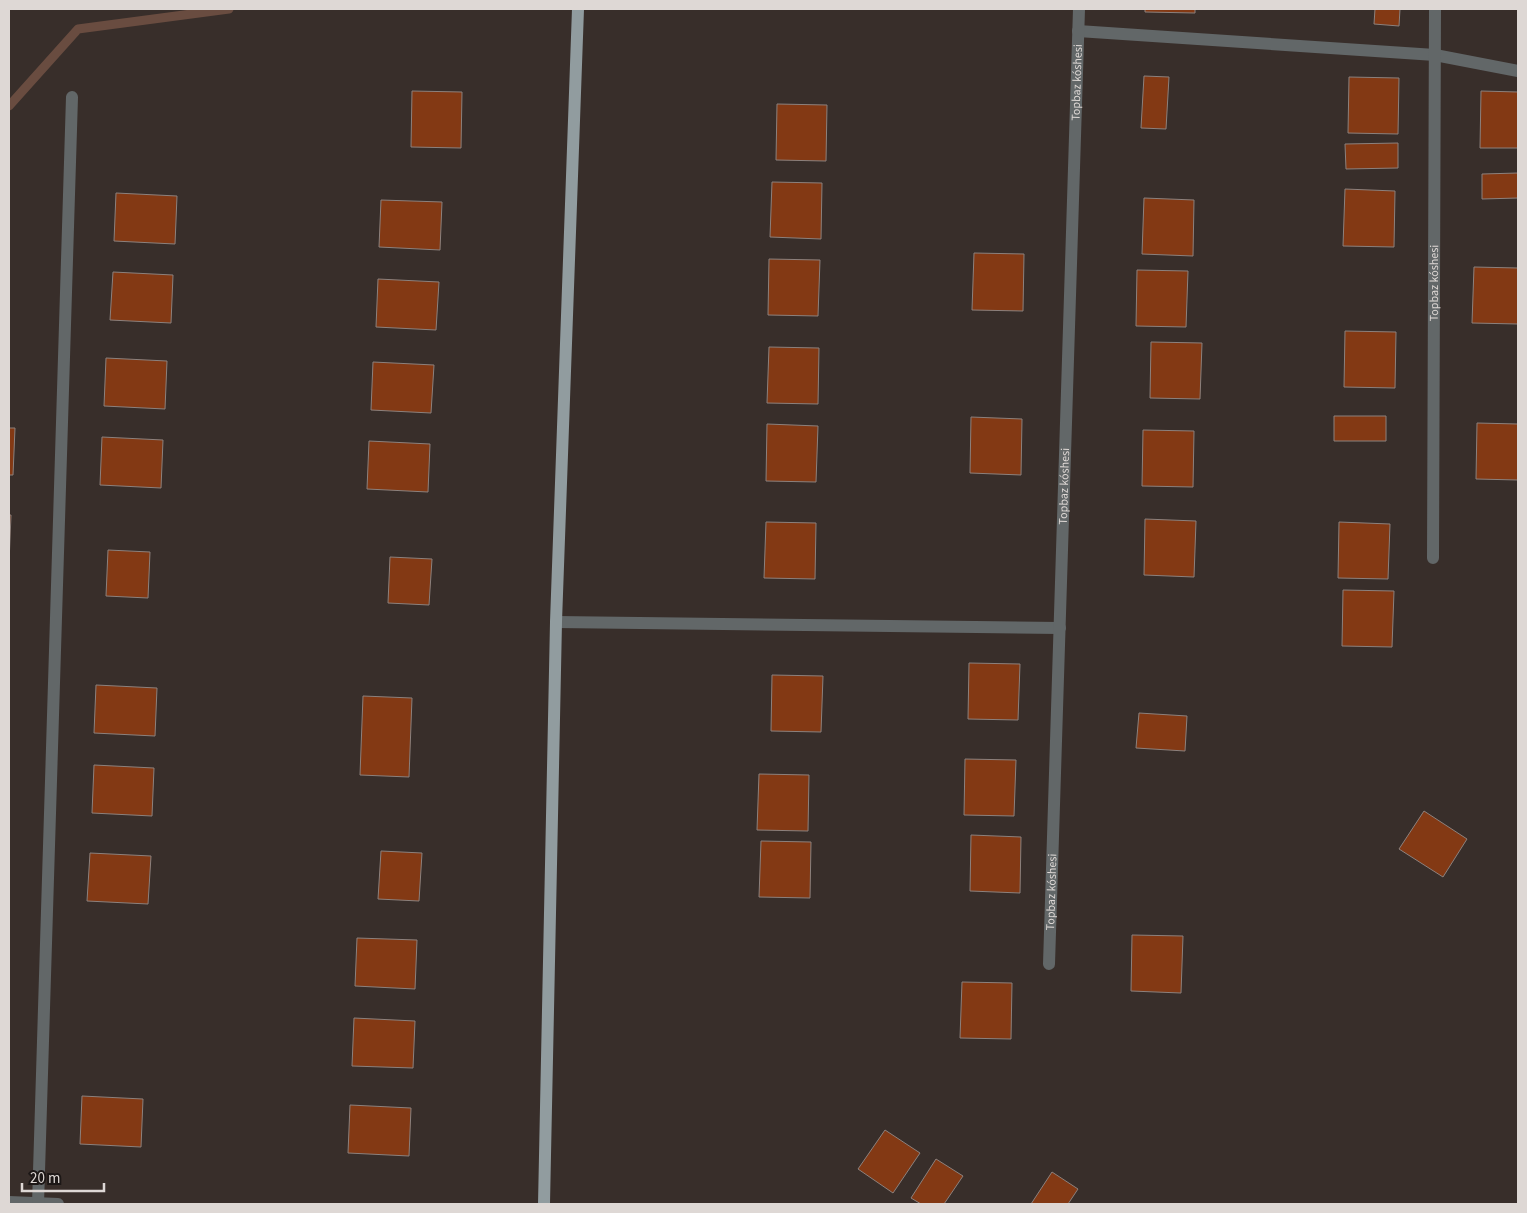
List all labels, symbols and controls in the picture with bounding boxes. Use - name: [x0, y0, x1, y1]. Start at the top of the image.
- street label: Topbaz kóshesi: [1067, 44, 1086, 121]
- street label: Topbaz kóshesi: [1425, 245, 1443, 321]
- street label: Topbaz kóshesi: [1054, 448, 1074, 525]
- street label: Topbaz kóshesi: [1042, 853, 1061, 931]
- scale bar: [22, 1160, 105, 1192]
- text: 20 m: [30, 1168, 60, 1189]

